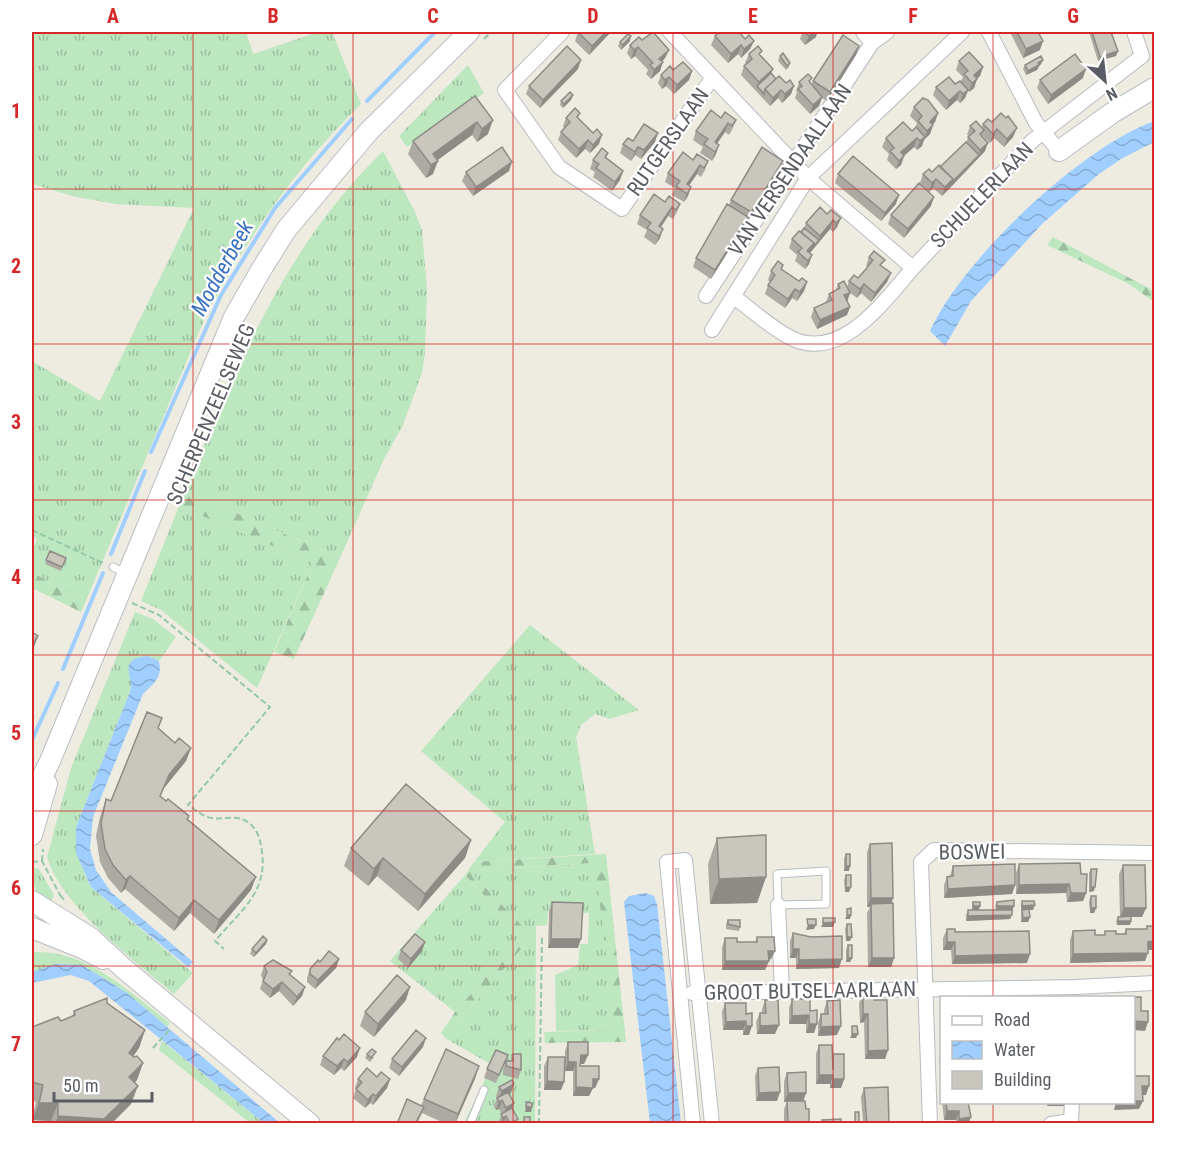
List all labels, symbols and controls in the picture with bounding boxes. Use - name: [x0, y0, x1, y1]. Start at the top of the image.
- text: A: [107, 4, 119, 28]
- text: B: [267, 4, 279, 28]
- text: C: [427, 4, 439, 28]
- text: D: [587, 4, 599, 28]
- text: E: [748, 4, 758, 28]
- text: F: [908, 4, 918, 28]
- text: G: [1067, 4, 1079, 28]
- north arrow: [1075, 51, 1135, 111]
- street label: VAN VERSENDAALLAAN: [724, 80, 856, 260]
- text: N: [1103, 83, 1120, 105]
- street label: RUTGERSLAAN: [622, 84, 714, 200]
- text: 1: [11, 99, 21, 123]
- street label: SCHUELERLAAN: [926, 137, 1038, 253]
- water label: Modderbeek: [186, 216, 258, 320]
- text: 2: [11, 254, 21, 278]
- street label: SCHERPENZEELSEWEG: [162, 320, 260, 508]
- text: 3: [11, 410, 21, 434]
- text: 4: [11, 565, 21, 589]
- text: 5: [11, 721, 21, 745]
- street label: BOSWEI: [938, 839, 1006, 865]
- text: 6: [11, 876, 21, 900]
- street label: GROOT BUTSELAARLAAN: [704, 977, 916, 1005]
- legend: [940, 996, 1135, 1104]
- text: Road: [994, 1009, 1030, 1030]
- text: 7: [11, 1032, 21, 1056]
- text: Water: [994, 1039, 1036, 1060]
- scale bar: [54, 1065, 152, 1103]
- text: Building: [994, 1069, 1051, 1090]
- text: 50 m: [63, 1075, 98, 1096]

